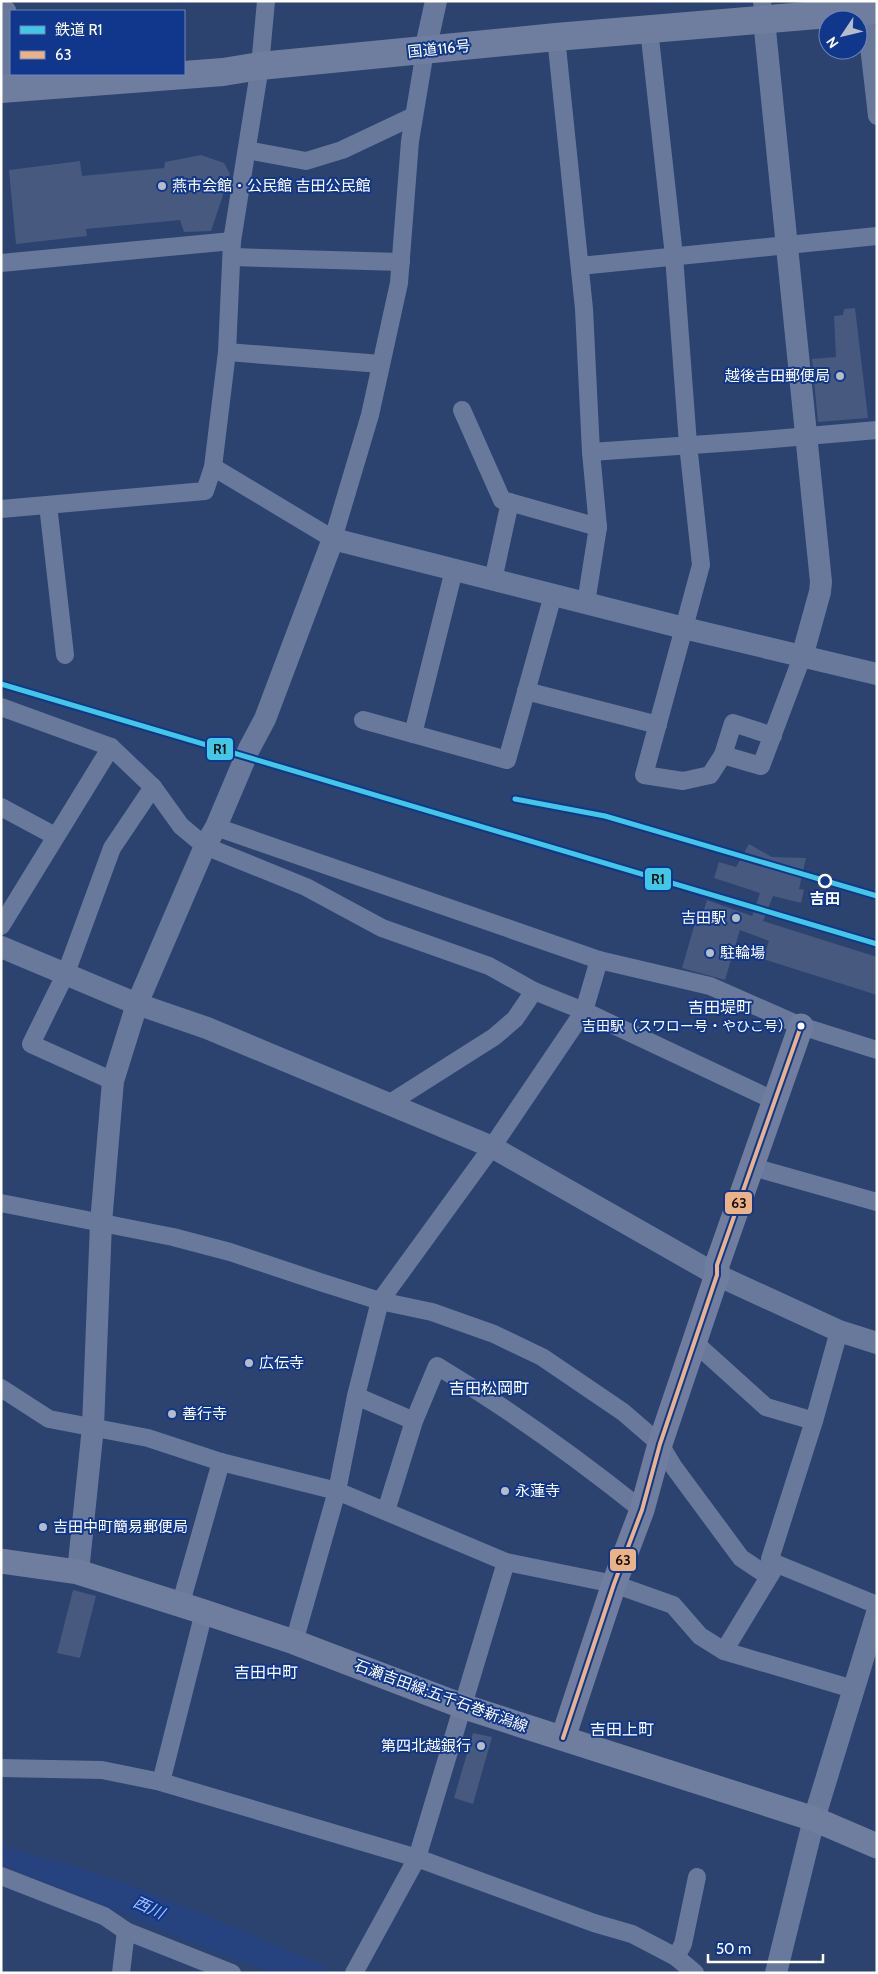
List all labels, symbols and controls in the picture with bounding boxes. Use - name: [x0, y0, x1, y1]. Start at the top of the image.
- legend: [10, 10, 185, 75]
- north arrow: [818, 10, 868, 60]
- text: 鉄道 R1: [55, 21, 102, 39]
- text: N: [822, 33, 843, 52]
- street label: 国道116号: [407, 37, 471, 61]
- text: 63: [55, 46, 72, 64]
- place label: 燕市会館・公民館 吉田公民館: [172, 177, 370, 195]
- marker: 燕市会館・公民館 吉田公民館: [156, 180, 168, 192]
- place label: 越後吉田郵便局: [724, 367, 830, 385]
- marker: 越後吉田郵便局: [834, 370, 846, 382]
- line badge: R1: [206, 737, 234, 761]
- text: R1: [213, 740, 227, 758]
- line badge: R1: [644, 867, 672, 891]
- text: R1: [651, 870, 665, 888]
- marker: 吉田: [818, 874, 832, 888]
- place label: 吉田: [810, 890, 840, 908]
- place label: 吉田駅: [681, 909, 726, 927]
- marker: 吉田駅: [730, 912, 742, 924]
- place label: 駐輪場: [720, 944, 765, 962]
- marker: 駐輪場: [704, 947, 716, 959]
- district label: 吉田堤町: [688, 998, 752, 1017]
- place label: 吉田駅（スワロー号・やひこ号）: [582, 1017, 792, 1035]
- marker: 吉田駅（スワロー号・やひこ号）: [796, 1021, 806, 1031]
- line badge: 63: [724, 1191, 753, 1215]
- text: 63: [731, 1194, 747, 1212]
- place label: 広伝寺: [259, 1354, 304, 1372]
- marker: 広伝寺: [243, 1357, 255, 1369]
- district label: 吉田松岡町: [449, 1379, 529, 1398]
- place label: 善行寺: [182, 1405, 227, 1423]
- marker: 善行寺: [166, 1408, 178, 1420]
- place label: 永蓮寺: [515, 1482, 560, 1500]
- marker: 永蓮寺: [499, 1485, 511, 1497]
- place label: 吉田中町簡易郵便局: [53, 1518, 188, 1536]
- marker: 吉田中町簡易郵便局: [37, 1521, 49, 1533]
- line badge: 63: [609, 1548, 637, 1572]
- text: 63: [615, 1551, 631, 1569]
- street label: 石瀬吉田線;五千石巻新潟線: [352, 1656, 530, 1736]
- district label: 吉田中町: [234, 1663, 298, 1682]
- district label: 吉田上町: [590, 1720, 654, 1739]
- place label: 第四北越銀行: [381, 1737, 471, 1755]
- marker: 第四北越銀行: [475, 1740, 487, 1752]
- water label: 西川: [130, 1892, 169, 1924]
- scale bar: [708, 1932, 823, 1964]
- text: 50 m: [716, 1940, 751, 1958]

